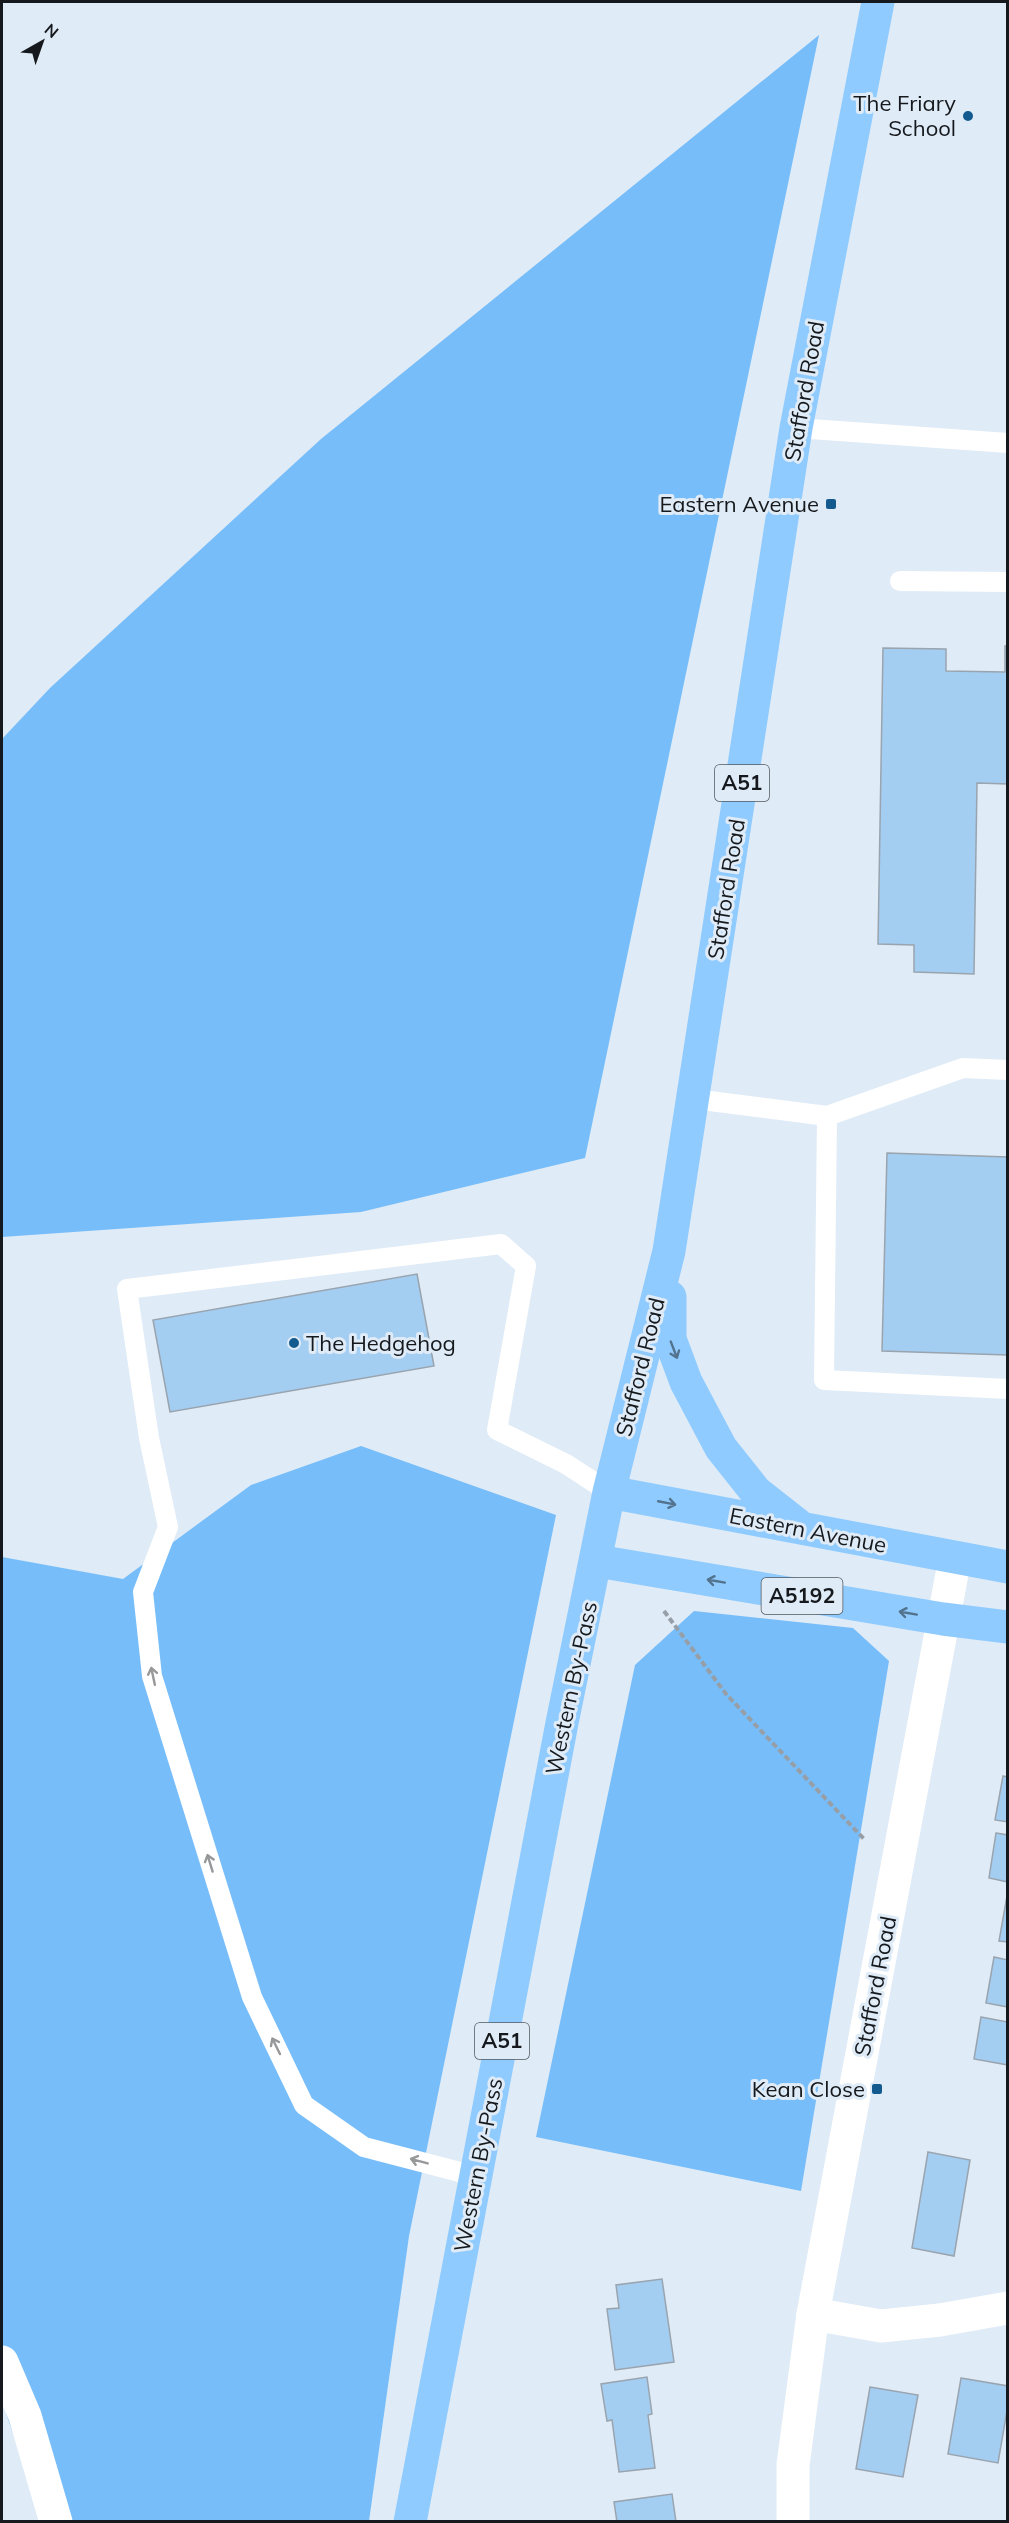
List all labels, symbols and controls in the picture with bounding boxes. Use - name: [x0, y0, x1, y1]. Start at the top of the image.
- north arrow: [12, 12, 72, 72]
- text: N: [41, 19, 63, 42]
- place label: The Friary School: [853, 89, 956, 142]
- marker: The Friary School: [961, 109, 975, 123]
- street label: Stafford Road: [778, 319, 830, 463]
- place label: Eastern Avenue: [659, 490, 819, 518]
- marker: Eastern Avenue: [824, 497, 838, 511]
- road number: A51: [715, 765, 769, 801]
- street label: Stafford Road: [701, 817, 751, 961]
- street label: Stafford Road: [609, 1295, 671, 1439]
- place label: The Hedgehog: [306, 1329, 456, 1357]
- marker: The Hedgehog: [287, 1336, 301, 1350]
- one-way arrow: [669, 1341, 680, 1359]
- one-way arrow: [656, 1498, 676, 1509]
- street label: Eastern Avenue: [727, 1501, 889, 1559]
- one-way arrow: [706, 1575, 726, 1586]
- road number: A5192: [762, 1578, 842, 1614]
- street label: Western By-Pass: [539, 1599, 603, 1777]
- one-way arrow: [899, 1608, 918, 1619]
- one-way arrow: [147, 1667, 158, 1687]
- one-way arrow: [204, 1854, 215, 1873]
- street label: Stafford Road: [848, 1914, 902, 2058]
- road number: A51: [475, 2023, 529, 2059]
- one-way arrow: [269, 2037, 281, 2055]
- place label: Kean Close: [752, 2075, 865, 2103]
- street label: Western By-Pass: [447, 2076, 509, 2254]
- marker: Kean Close: [870, 2082, 884, 2096]
- one-way arrow: [410, 2155, 429, 2166]

